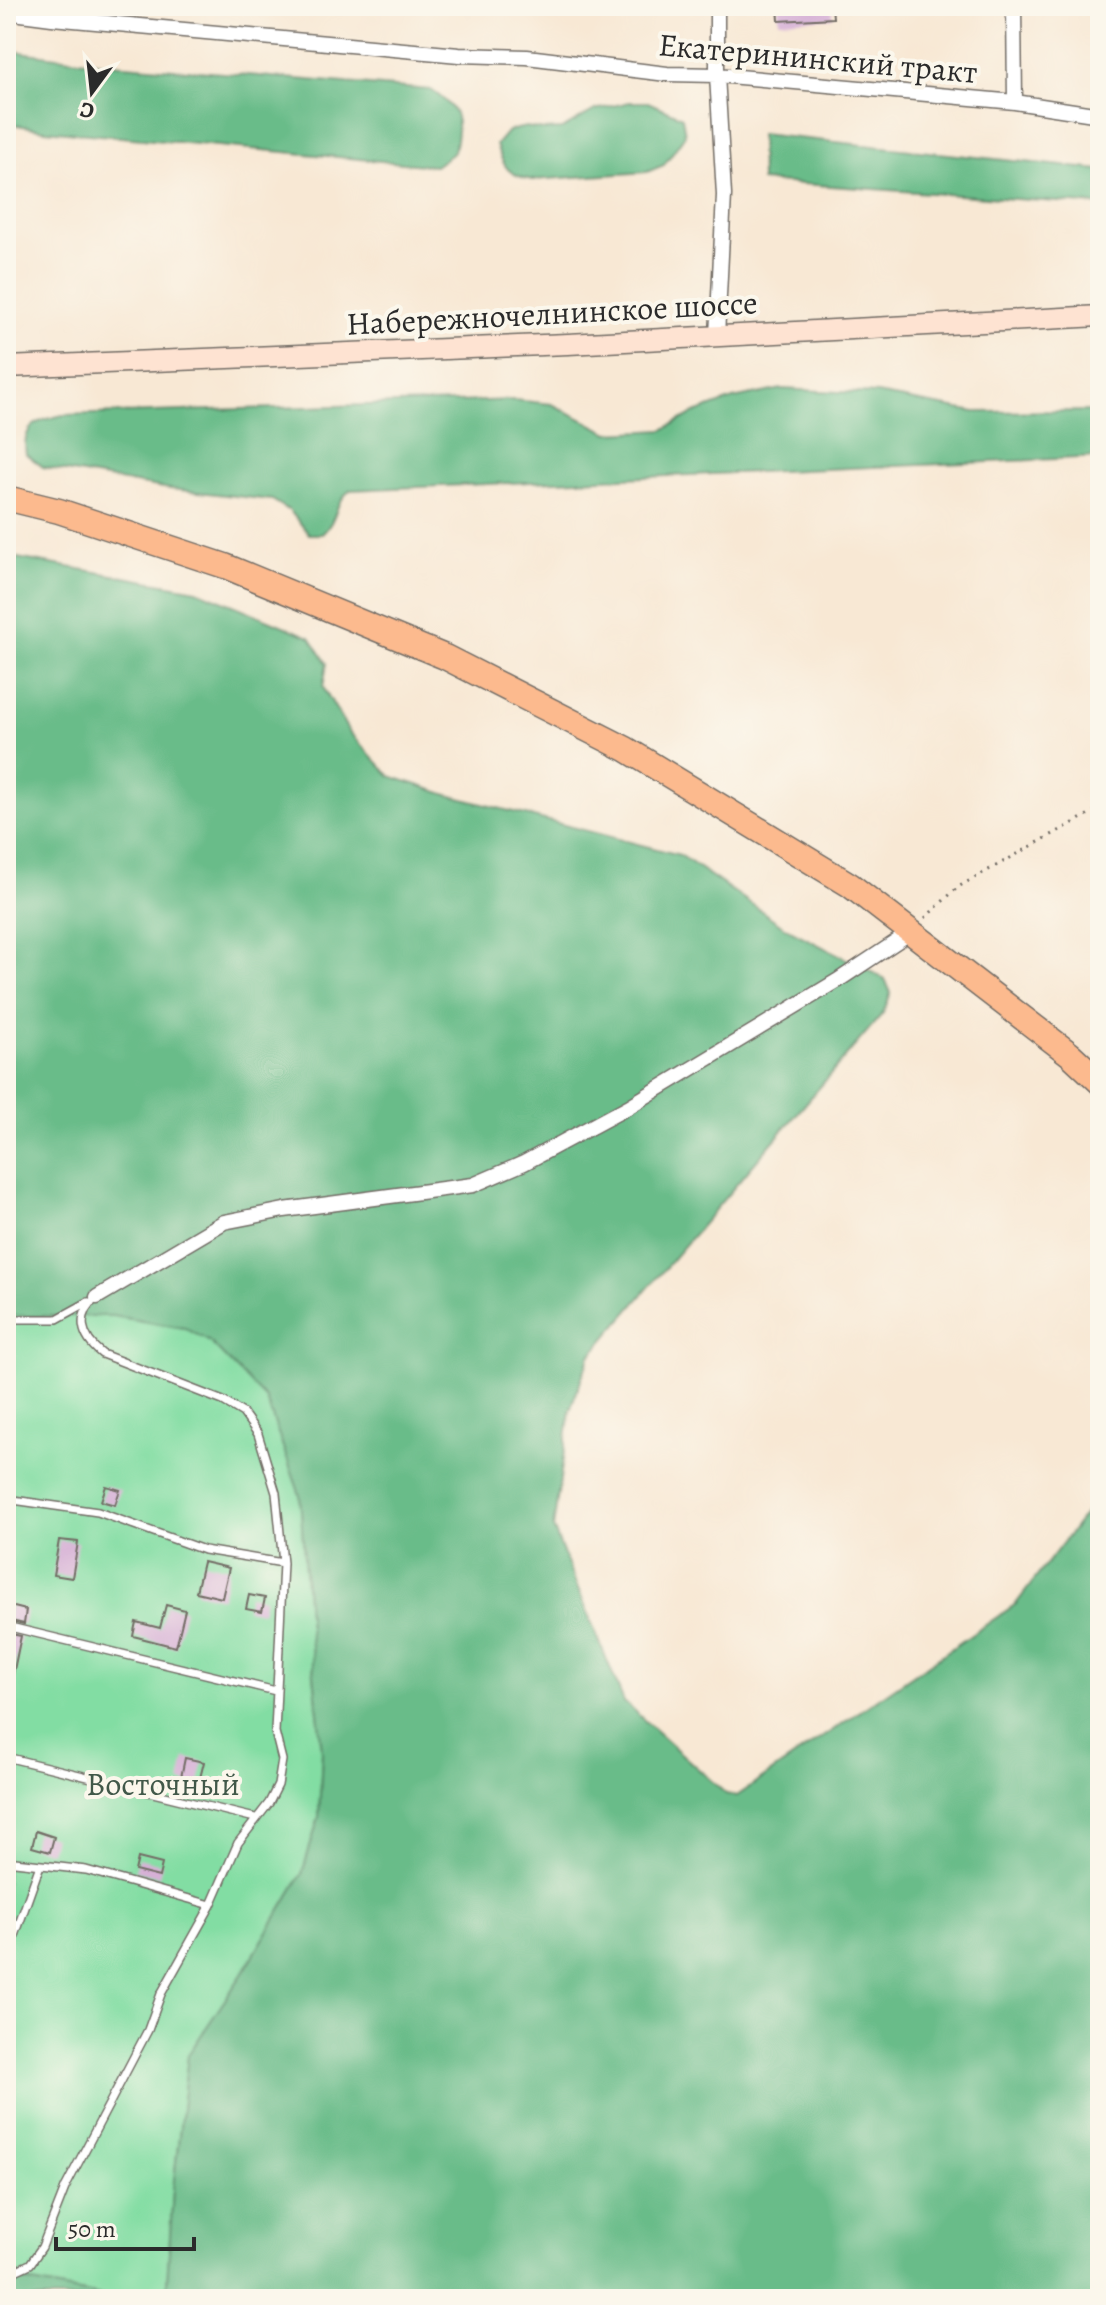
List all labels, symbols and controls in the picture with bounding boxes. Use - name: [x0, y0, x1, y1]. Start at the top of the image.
- street label: Екатерининский тракт: [657, 22, 979, 94]
- north arrow: [52, 52, 132, 132]
- text: С: [77, 94, 98, 127]
- street label: Набережночелнинское шоссе: [345, 280, 759, 346]
- park label: Восточный: [86, 1762, 240, 1806]
- scale bar: [56, 2201, 194, 2251]
- text: 50 m: [68, 2213, 116, 2245]

